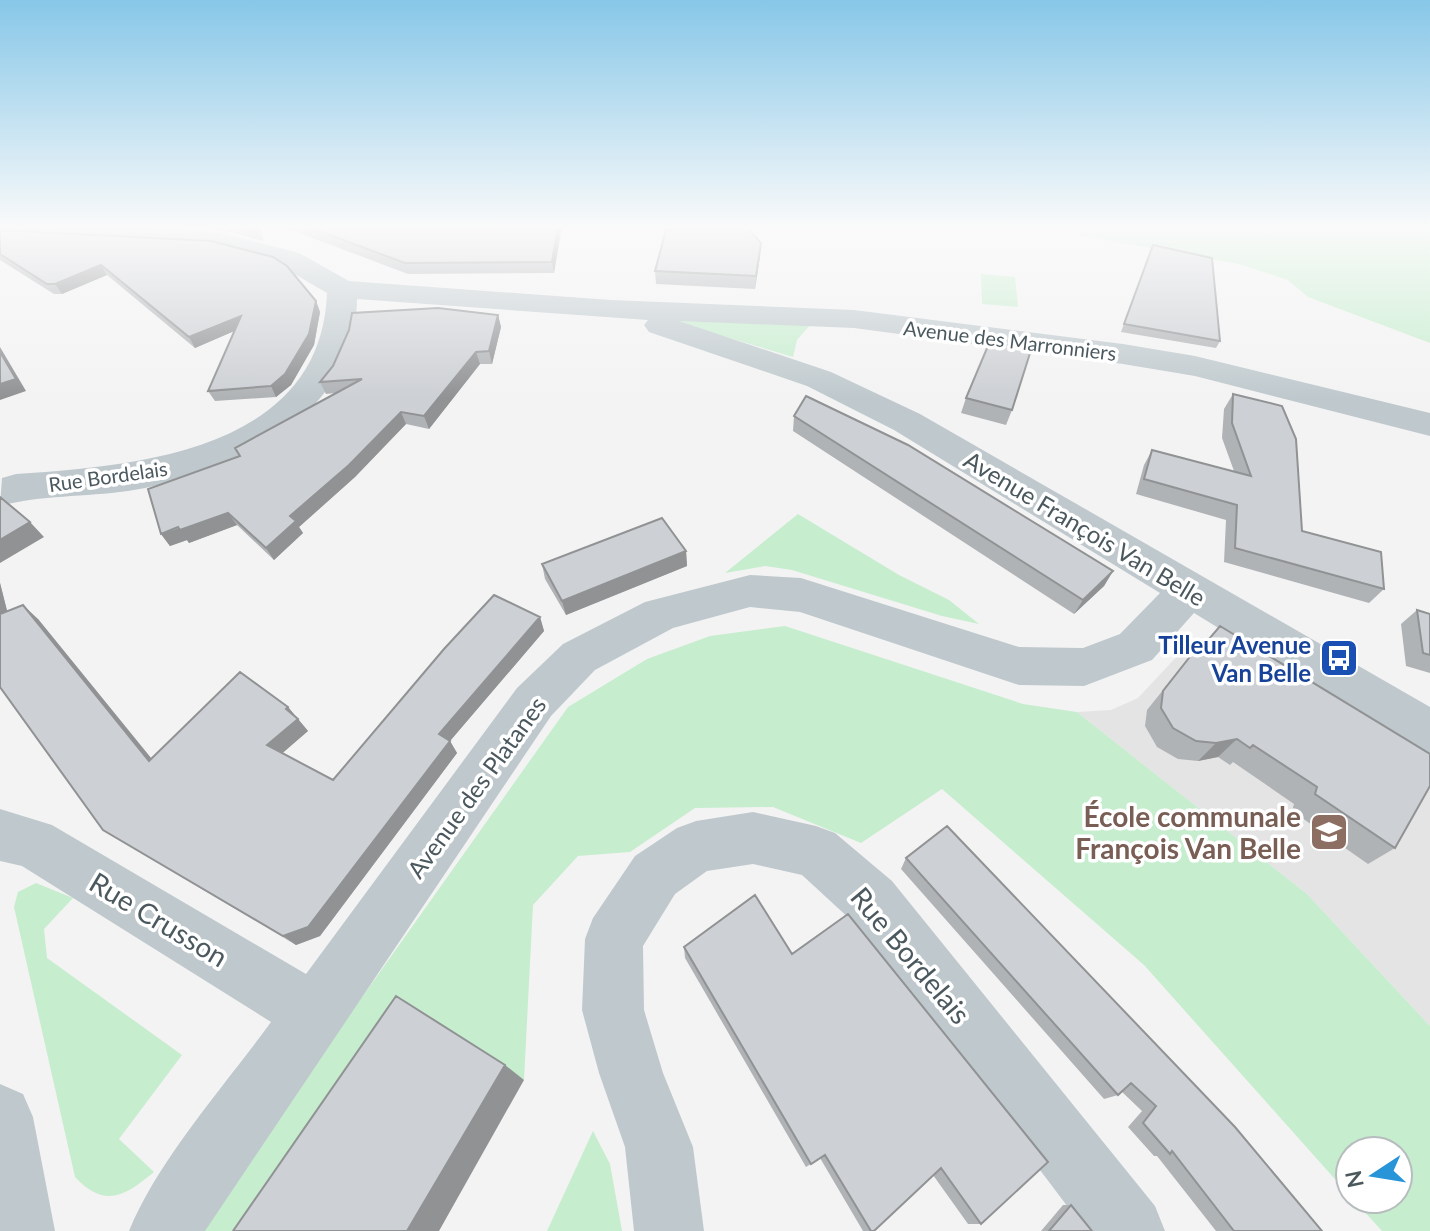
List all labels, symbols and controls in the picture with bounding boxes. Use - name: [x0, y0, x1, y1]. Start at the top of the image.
- street label: Avenue des Marronniers: [902, 315, 1118, 365]
- street label: Avenue François Van Belle: [959, 444, 1211, 612]
- street label: Rue Bordelais: [47, 456, 169, 496]
- place label: Tilleur Avenue Van Belle: [1158, 630, 1311, 687]
- bus stop icon: Tilleur Avenue Van Belle: [1318, 637, 1360, 679]
- street label: Avenue des Platanes: [400, 691, 552, 883]
- place label: École communale François Van Belle: [1075, 799, 1301, 865]
- school or university icon: École communale François Van Belle: [1308, 811, 1350, 853]
- street label: Rue Crusson: [84, 865, 234, 973]
- street label: Rue Bordelais: [844, 880, 978, 1030]
- north arrow: [1334, 1135, 1414, 1215]
- text: N: [1339, 1168, 1369, 1190]

